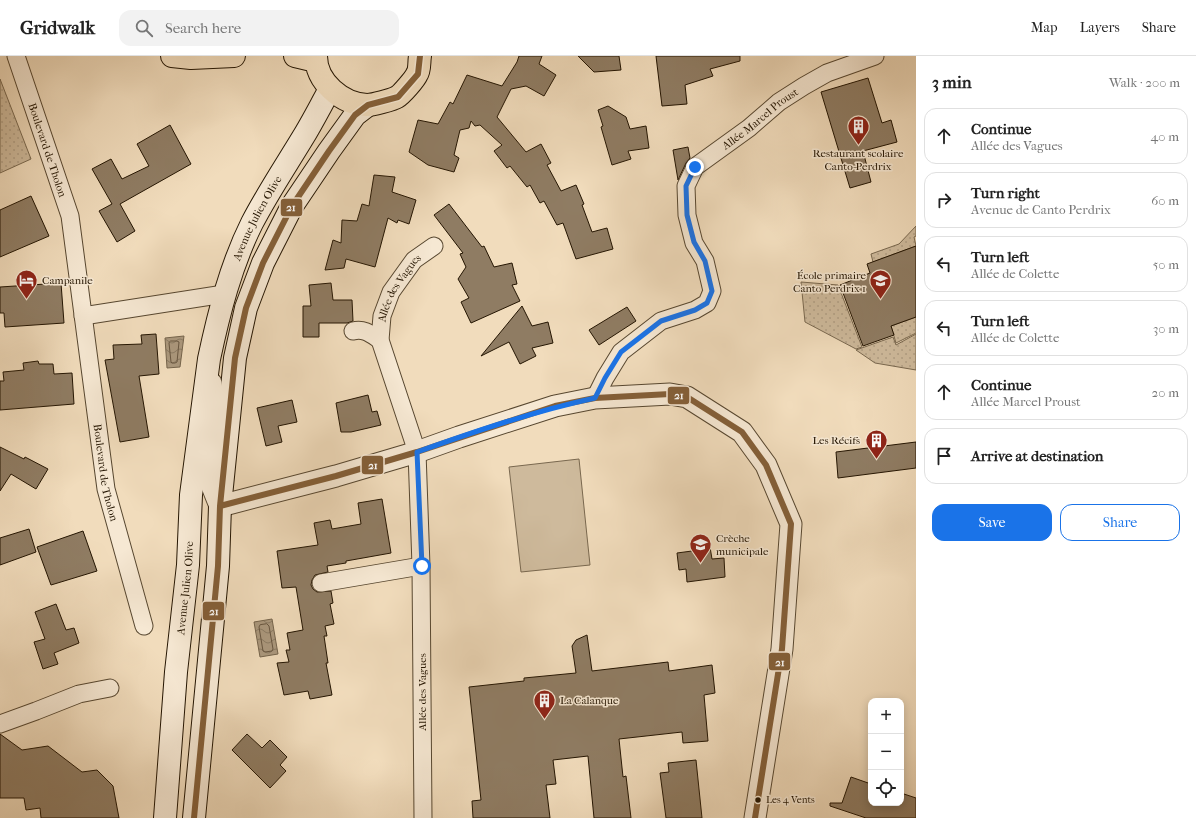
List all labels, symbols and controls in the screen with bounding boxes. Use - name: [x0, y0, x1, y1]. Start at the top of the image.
- search box: [119, 10, 399, 46]
- text: Gridwalk: [20, 17, 95, 39]
- icon: search: [133, 17, 155, 39]
- text: Search here: [165, 19, 241, 37]
- text: Map: [1031, 19, 1058, 36]
- text: Layers: [1080, 19, 1120, 36]
- text: Share: [1142, 19, 1176, 36]
- text: 3 min: [932, 72, 972, 92]
- text: Walk · 200 m: [1109, 75, 1180, 90]
- street label: Allée Marcel Proust: [718, 85, 800, 153]
- street label: Boulevard de Tholon: [26, 101, 70, 199]
- building icon: Restaurant scolaire Canto-Perdrix: [845, 114, 871, 147]
- text: Continue: [971, 120, 1031, 138]
- icon: ahead: [933, 125, 955, 147]
- text: 40 m: [1151, 129, 1179, 144]
- text: Allée des Vagues: [971, 138, 1063, 153]
- place label: Restaurant scolaire Canto-Perdrix: [813, 147, 904, 173]
- route end: [686, 158, 704, 176]
- street label: Avenue Julien Olive: [230, 173, 285, 263]
- text: Turn right: [971, 184, 1040, 202]
- icon: right: [933, 189, 955, 211]
- text: 60 m: [1151, 193, 1179, 208]
- line badge: 21: [280, 198, 303, 217]
- text: 21: [286, 201, 296, 214]
- text: Avenue de Canto Perdrix: [971, 202, 1111, 217]
- text: Turn left: [971, 248, 1029, 266]
- street label: Allée des Vagues: [375, 251, 423, 323]
- icon: left: [933, 253, 955, 275]
- text: 50 m: [1153, 257, 1179, 272]
- text: Allée de Colette: [971, 266, 1059, 281]
- hotel icon: Campanile: [14, 267, 40, 300]
- school or university icon: École primaire Canto Perdrix 1: [868, 268, 894, 301]
- place label: École primaire Canto Perdrix 1: [793, 269, 867, 295]
- place label: Campanile: [42, 274, 93, 287]
- text: Turn left: [971, 312, 1029, 330]
- icon: left: [933, 317, 955, 339]
- text: 30 m: [1153, 321, 1179, 336]
- text: Allée de Colette: [971, 330, 1059, 345]
- text: Continue: [971, 376, 1031, 394]
- icon: ahead: [933, 381, 955, 403]
- text: 20 m: [1152, 385, 1179, 400]
- line badge: 21: [667, 386, 690, 405]
- text: 21: [674, 389, 684, 402]
- text: Allée Marcel Proust: [971, 394, 1081, 409]
- street label: Boulevard de Tholon: [91, 423, 121, 523]
- building icon: Les Récifs: [863, 427, 889, 460]
- place label: Les Récifs: [812, 434, 860, 447]
- icon: arrive: [933, 445, 955, 467]
- text: Arrive at destination: [971, 447, 1103, 465]
- line badge: 21: [361, 455, 384, 475]
- text: 21: [368, 459, 378, 472]
- button: Save: [932, 504, 1052, 541]
- button: Share: [1060, 504, 1180, 541]
- school or university icon: Crèche municipale: [688, 531, 714, 564]
- place label: Crèche municipale: [716, 532, 769, 558]
- street label: Avenue Julien Olive: [174, 540, 196, 636]
- route start: [413, 557, 431, 575]
- line badge: 21: [202, 601, 225, 621]
- text: 21: [209, 605, 219, 618]
- line badge: 21: [768, 652, 791, 671]
- street label: Allée des Vagues: [416, 653, 429, 732]
- text: 21: [775, 656, 785, 669]
- building icon: La Calanque: [532, 687, 558, 720]
- place label: La Calanque: [560, 694, 619, 707]
- map controls: [868, 698, 904, 806]
- button: +: [868, 698, 904, 734]
- button: −: [868, 734, 904, 770]
- button: locate: [868, 770, 904, 806]
- place label: Les 4 Vents: [766, 794, 815, 806]
- marker: Les 4 Vents: [753, 795, 763, 805]

